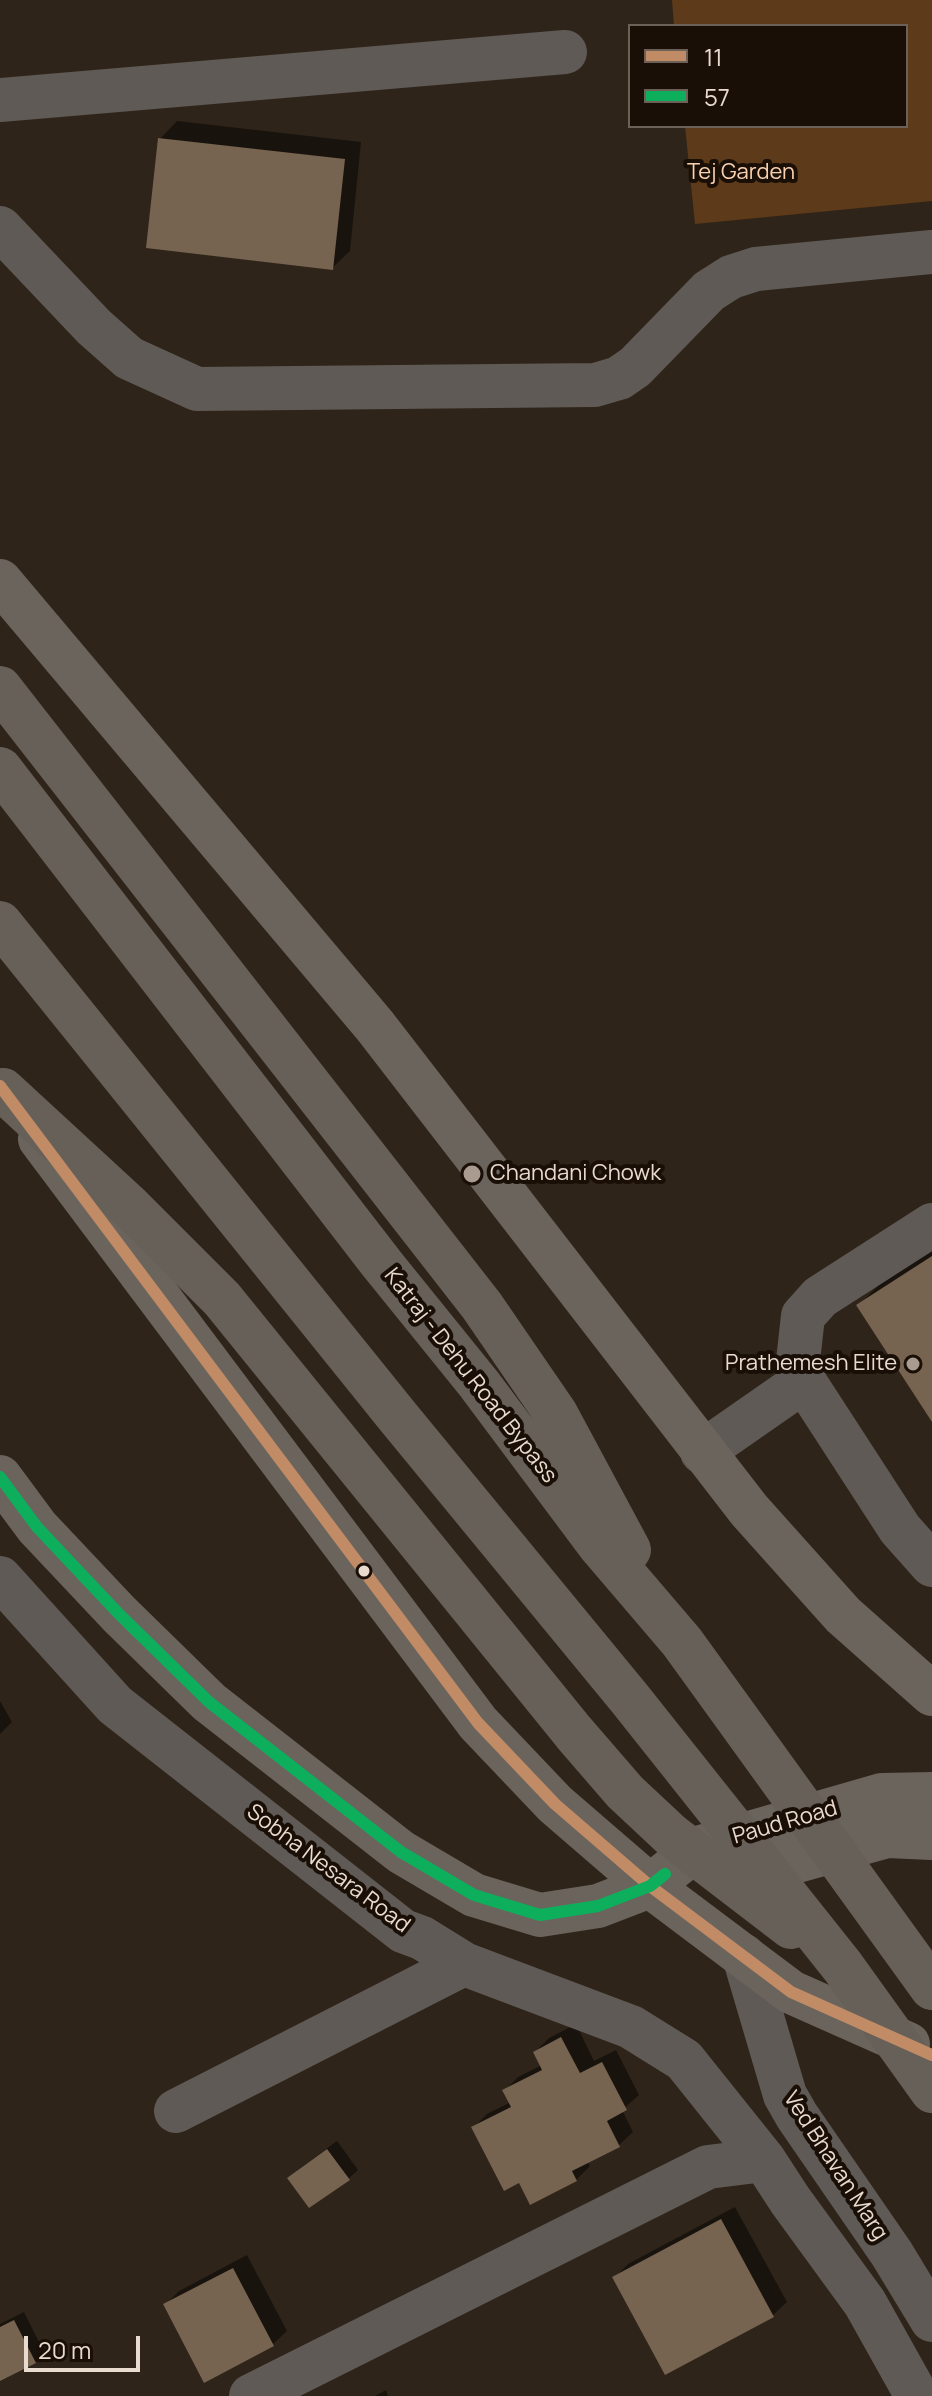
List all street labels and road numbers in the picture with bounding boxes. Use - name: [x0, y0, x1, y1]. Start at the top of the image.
- street label: Katraj - Dehu Road Bypass: [378, 1263, 562, 1489]
- street label: Paud Road: [730, 1795, 840, 1851]
- street label: Sobha Nesara Road: [241, 1799, 415, 1939]
- street label: Ved Bhavan Marg: [777, 2087, 893, 2245]

